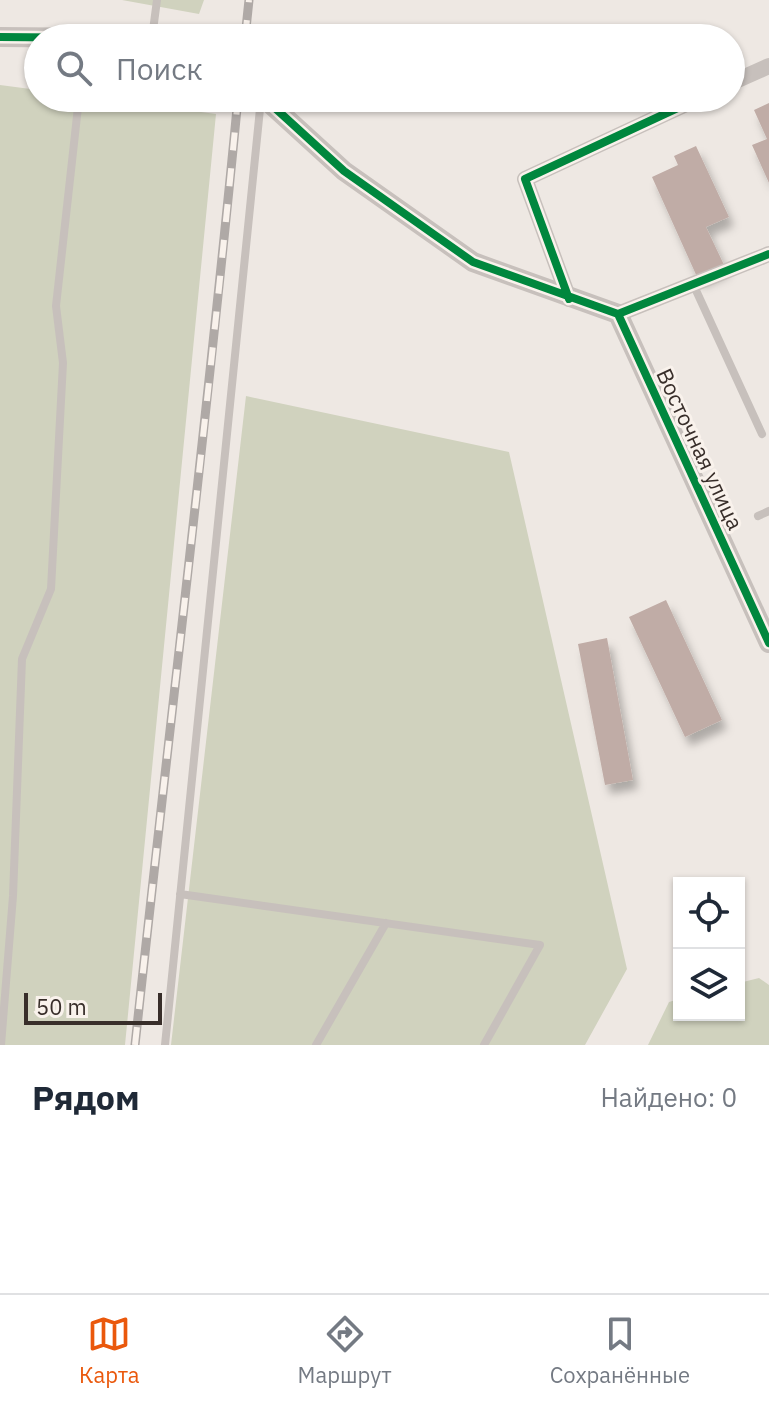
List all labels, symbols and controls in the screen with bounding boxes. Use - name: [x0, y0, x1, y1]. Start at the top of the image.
- search box: [24, 24, 745, 112]
- icon: search: [52, 46, 96, 90]
- text: Поиск: [116, 49, 203, 88]
- street label: Восточная улица: [650, 364, 751, 534]
- map controls: [673, 877, 745, 1021]
- button: locate: [673, 877, 745, 949]
- button: layers: [673, 949, 745, 1021]
- scale bar: [24, 989, 162, 1025]
- text: 50 m: [36, 992, 87, 1021]
- text: Рядом: [32, 1075, 140, 1119]
- text: Найдено: 0: [600, 1080, 737, 1114]
- tab: Карта: [79, 1312, 140, 1389]
- tab: Маршрут: [298, 1312, 392, 1389]
- tab: Сохранённые: [550, 1312, 690, 1389]

